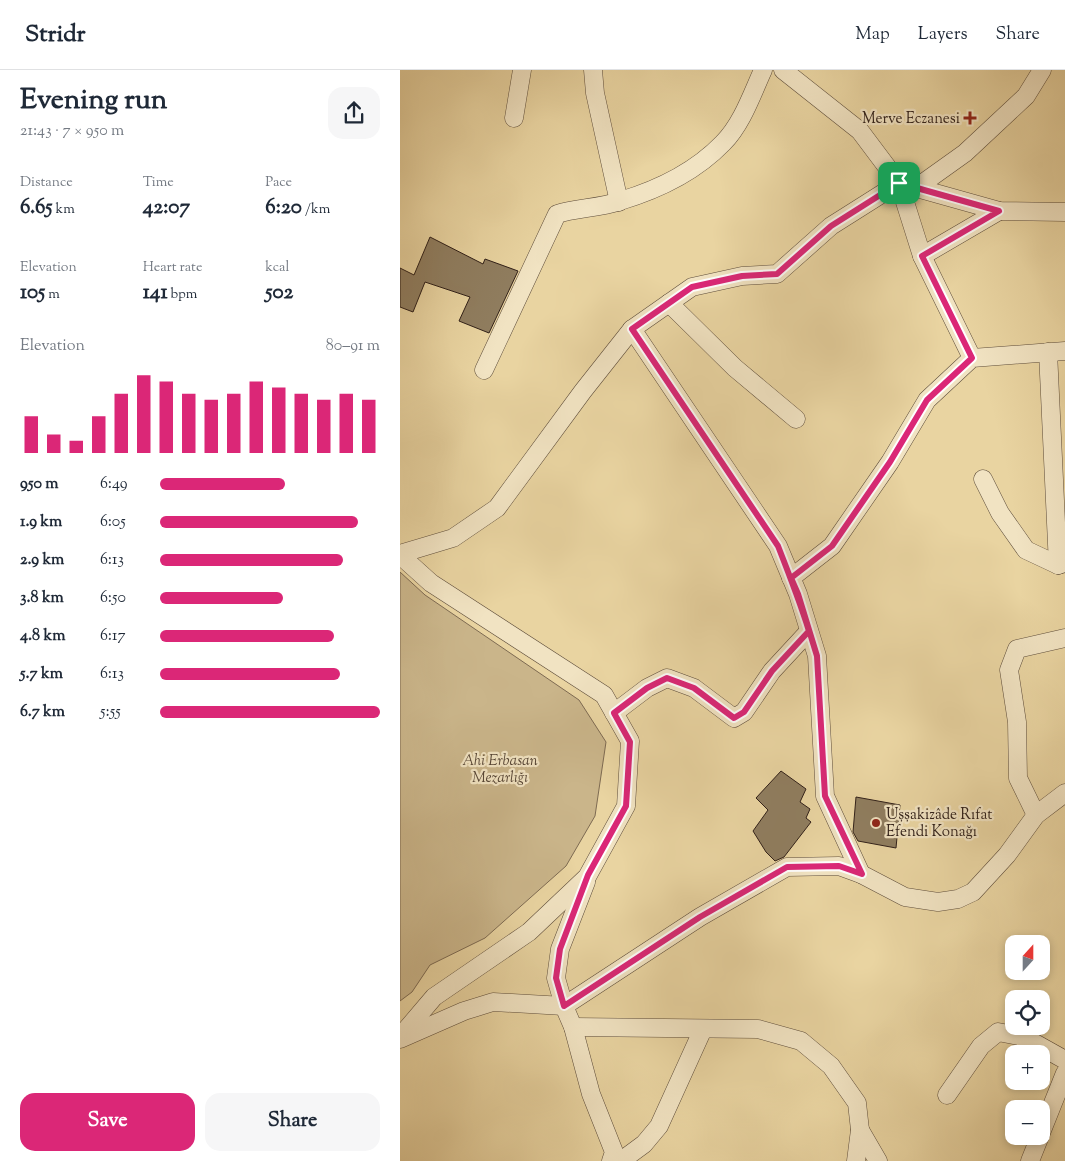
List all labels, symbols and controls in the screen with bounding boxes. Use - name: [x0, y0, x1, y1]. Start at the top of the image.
- text: Stridr: [25, 18, 86, 52]
- text: Map: [855, 22, 890, 48]
- text: Layers: [918, 22, 968, 48]
- text: Share: [996, 22, 1040, 48]
- text: Evening run: [20, 81, 167, 121]
- button: share: [328, 87, 380, 139]
- place label: Merve Eczanesi: [862, 109, 960, 130]
- marker: Merve Eczanesi: [964, 112, 976, 124]
- text: 21:43 · 7 × 950 m: [20, 120, 124, 143]
- pin: [878, 162, 920, 204]
- icon: arrive: [885, 169, 913, 197]
- text: Distance: [20, 173, 73, 193]
- text: Time: [143, 173, 174, 193]
- text: Pace: [265, 173, 292, 193]
- text: 6.65: [20, 193, 53, 223]
- text: 42:07: [143, 193, 190, 223]
- text: 6:20: [265, 193, 302, 223]
- text: km: [53, 200, 75, 220]
- text: /km: [302, 200, 330, 220]
- text: Elevation: [20, 258, 77, 278]
- text: Heart rate: [143, 258, 202, 278]
- text: kcal: [265, 258, 289, 278]
- text: 105: [20, 278, 45, 308]
- text: 141: [143, 278, 168, 308]
- text: 502: [265, 278, 293, 308]
- text: m: [45, 285, 60, 305]
- text: bpm: [168, 285, 197, 305]
- text: Elevation: [20, 335, 85, 358]
- text: 80–91 m: [326, 335, 380, 358]
- text: 950 m: [20, 473, 59, 496]
- text: 6:49: [100, 473, 128, 496]
- text: 1.9 km: [20, 511, 62, 534]
- text: 6:05: [100, 511, 126, 534]
- text: 2.9 km: [20, 549, 64, 572]
- text: 6:13: [100, 549, 124, 572]
- text: 3.8 km: [20, 587, 64, 610]
- text: 6:50: [100, 587, 126, 610]
- text: 4.8 km: [20, 625, 65, 648]
- text: 6:17: [100, 625, 125, 648]
- text: 5.7 km: [20, 663, 63, 686]
- text: 6:13: [100, 663, 124, 686]
- text: 6.7 km: [20, 701, 65, 724]
- text: 5:55: [100, 701, 121, 724]
- park label: Ahi Erbasan Mezarlığı: [462, 751, 538, 789]
- place label: Uşşakizâde Rıfat Efendi Konağı: [886, 805, 992, 843]
- marker: Uşşakizâde Rıfat Efendi Konağı: [870, 817, 882, 829]
- north arrow: [1005, 935, 1050, 980]
- map controls: [1005, 935, 1050, 1145]
- button: locate: [1005, 990, 1050, 1035]
- button: +: [1005, 1045, 1050, 1090]
- button: Save: [20, 1093, 195, 1151]
- button: Share: [205, 1093, 380, 1151]
- button: −: [1005, 1100, 1050, 1145]

